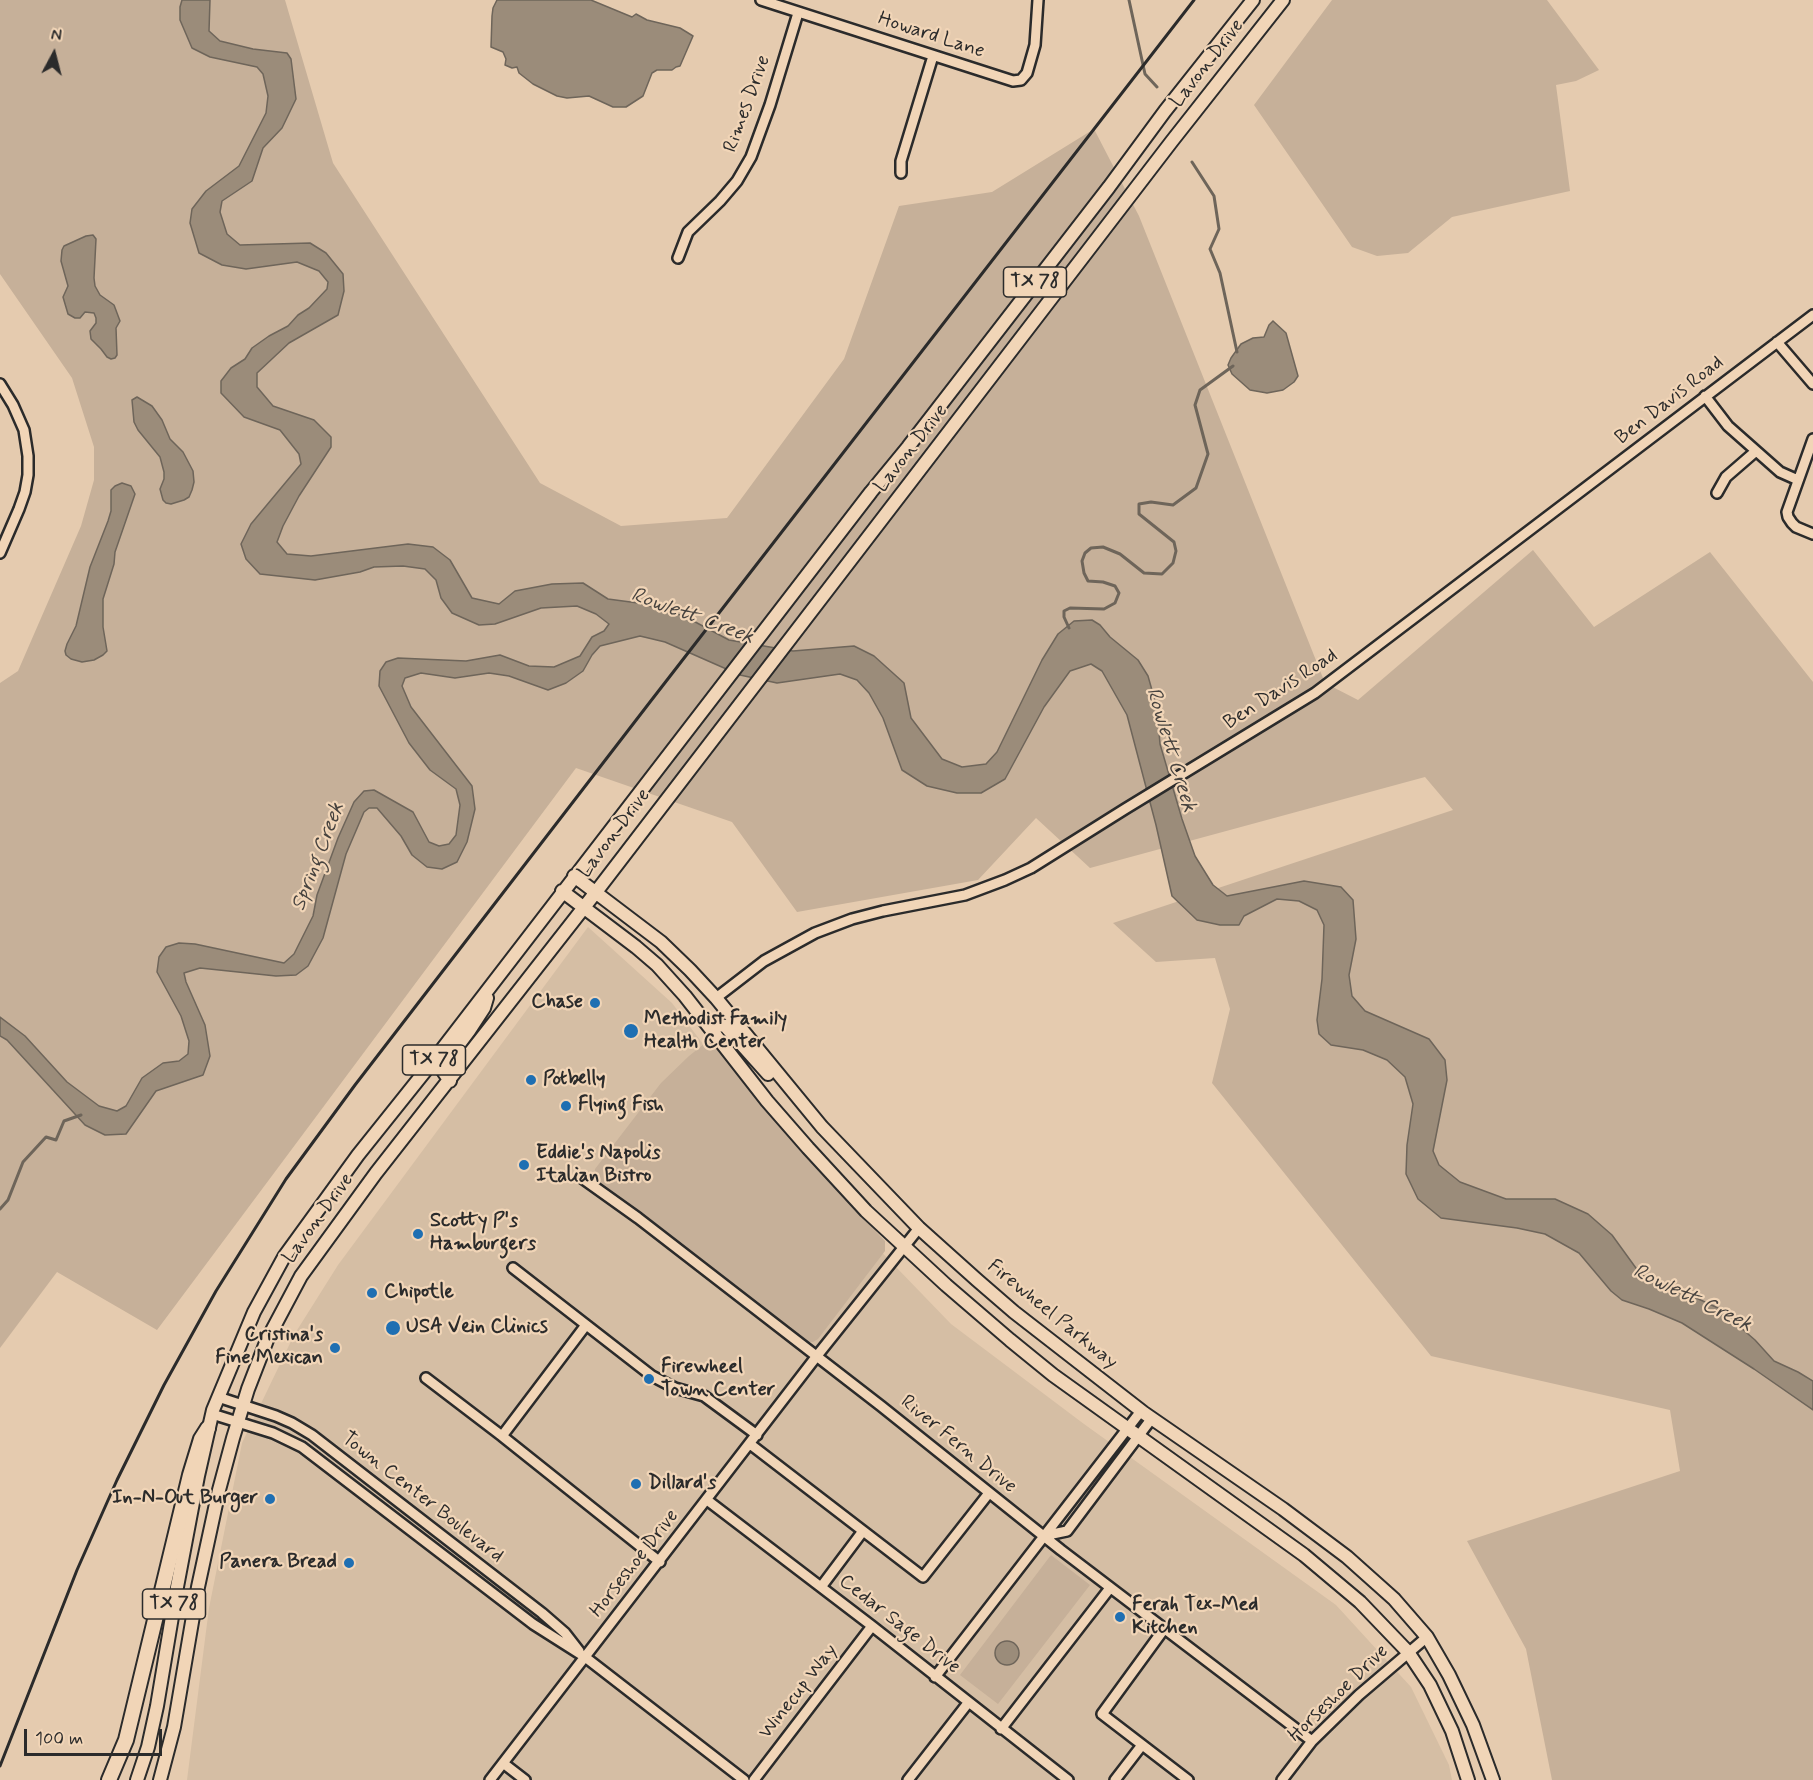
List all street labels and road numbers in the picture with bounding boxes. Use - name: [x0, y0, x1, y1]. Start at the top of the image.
- street label: Howard Lane: [875, 7, 987, 65]
- street label: Lavon Drive: [1166, 15, 1250, 113]
- street label: Rimes Drive: [719, 52, 777, 156]
- road number: TX 78: [1004, 267, 1066, 297]
- street label: Ben Davis Road: [1611, 351, 1729, 451]
- street label: Lavon Drive: [870, 400, 954, 498]
- street label: Ben Davis Road: [1220, 644, 1342, 736]
- street label: Lavon Drive: [574, 785, 656, 883]
- road number: TX 78: [402, 1045, 466, 1075]
- street label: Lavon Drive: [278, 1169, 360, 1269]
- street label: Firewheel Parkway: [982, 1255, 1122, 1375]
- street label: River Fern Drive: [895, 1391, 1021, 1499]
- street label: Town Center Boulevard: [336, 1427, 508, 1569]
- street label: Horseshoe Drive: [585, 1505, 685, 1623]
- street label: Cedar Sage Drive: [833, 1570, 965, 1680]
- road number: TX 78: [142, 1589, 206, 1619]
- street label: Winecup Way: [754, 1640, 844, 1744]
- street label: Horseshoe Drive: [1284, 1640, 1394, 1748]

